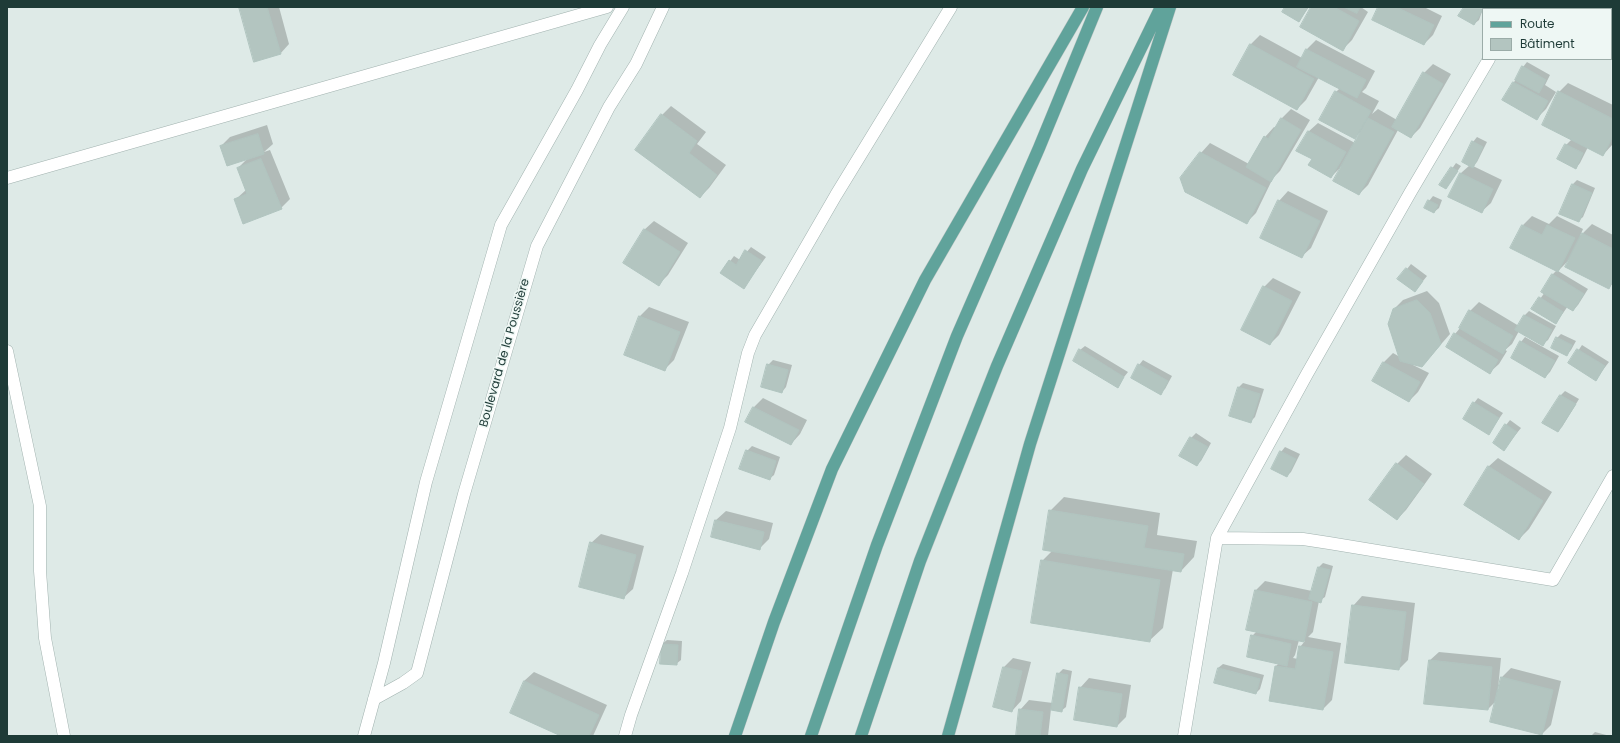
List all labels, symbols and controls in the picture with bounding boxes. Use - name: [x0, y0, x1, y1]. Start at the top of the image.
- legend: [1482, 8, 1612, 60]
- text: Route: [1520, 15, 1554, 32]
- text: Bâtiment: [1520, 35, 1575, 52]
- street label: Boulevard de la Poussière: [477, 277, 533, 429]

